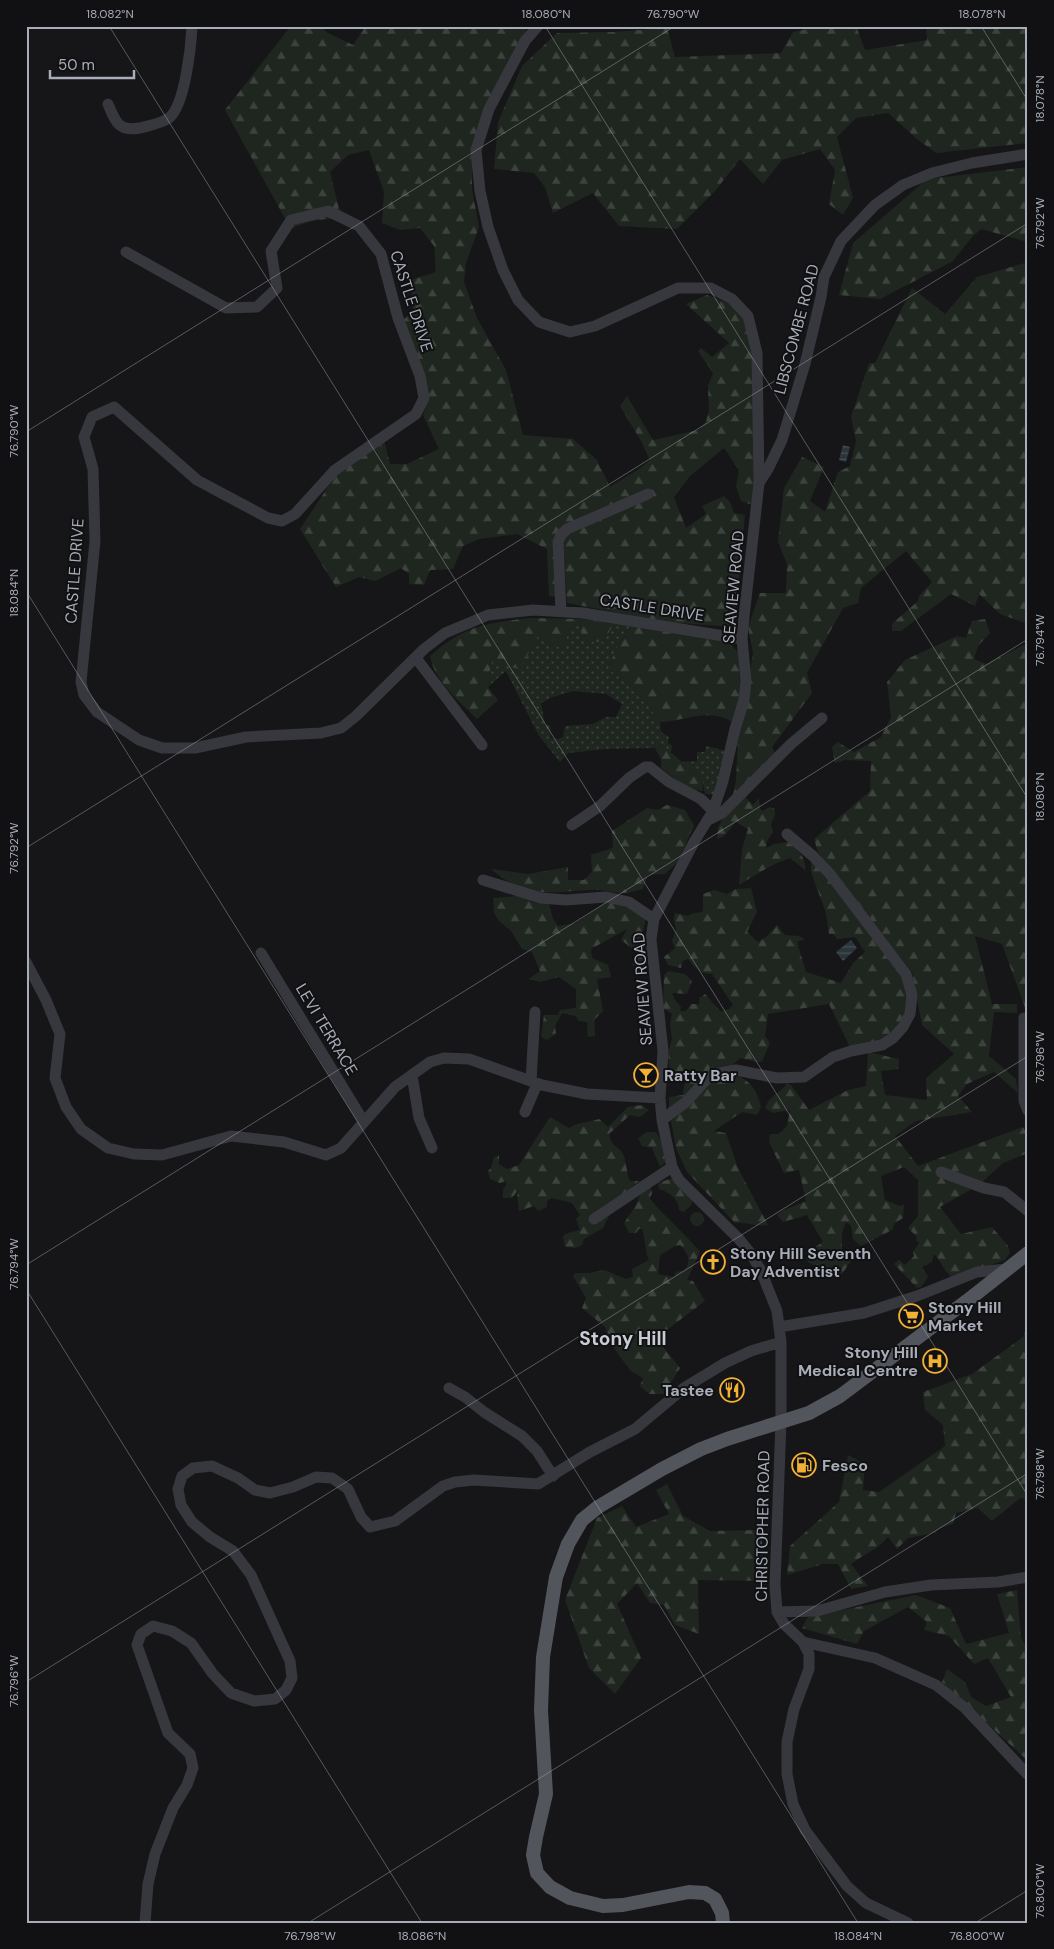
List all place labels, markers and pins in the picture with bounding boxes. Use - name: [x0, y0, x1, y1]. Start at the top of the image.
- bar icon: Ratty Bar: [633, 1062, 659, 1088]
- place label: Ratty Bar: [664, 1065, 737, 1086]
- place label: Stony Hill Seventh Day Adventist: [730, 1243, 871, 1282]
- church icon: Stony Hill Seventh Day Adventist: [700, 1249, 726, 1275]
- place label: Stony Hill Market: [928, 1297, 1002, 1336]
- supermarket icon: Stony Hill Market: [898, 1303, 924, 1329]
- place label: Stony Hill Medical Centre: [798, 1342, 918, 1381]
- hospital icon: Stony Hill Medical Centre: [922, 1348, 948, 1374]
- restaurant icon: Tastee: [719, 1377, 745, 1403]
- place label: Tastee: [662, 1380, 714, 1401]
- fuel station icon: Fesco: [791, 1452, 817, 1478]
- place label: Fesco: [822, 1455, 868, 1476]

